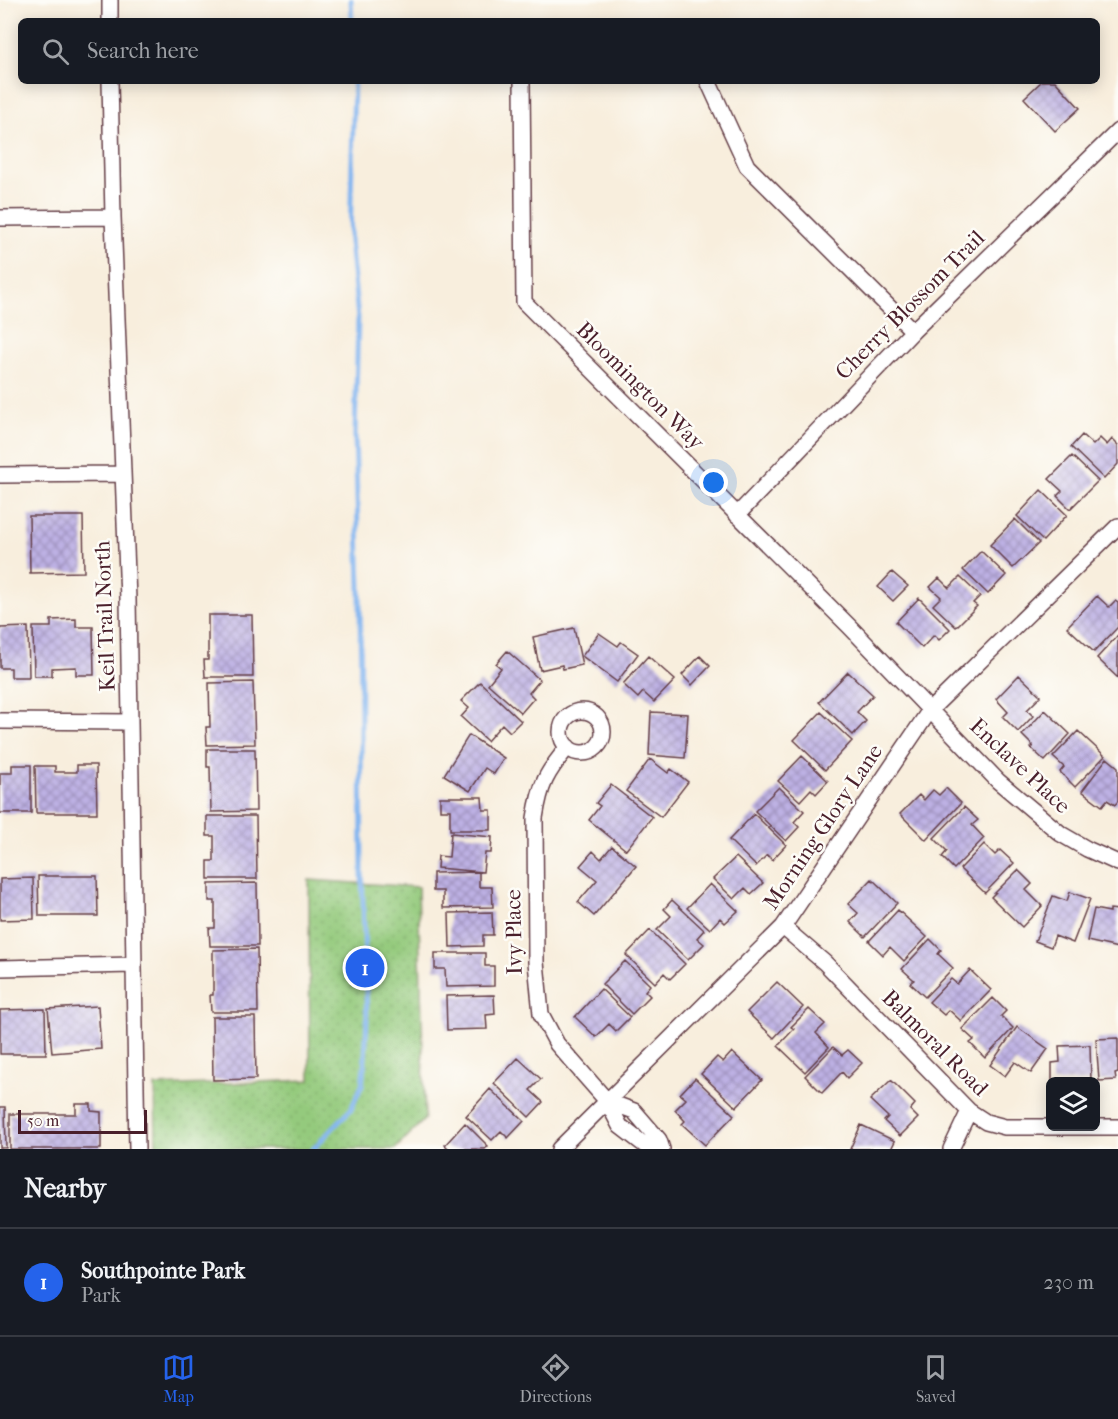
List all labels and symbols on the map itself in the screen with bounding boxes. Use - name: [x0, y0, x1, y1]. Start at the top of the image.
- street label: Cherry Blossom Trail: [830, 225, 990, 385]
- street label: Bloomington Way: [571, 317, 710, 456]
- your location: [699, 468, 728, 497]
- street label: Keil Trail North: [89, 539, 121, 692]
- street label: Enclave Place: [964, 713, 1076, 819]
- street label: Morning Glory Lane: [758, 739, 888, 915]
- street label: Ivy Place: [500, 889, 528, 975]
- pin: 1: [346, 946, 385, 990]
- street label: Balmoral Road: [877, 985, 994, 1102]
- scale bar: [18, 1107, 147, 1134]

